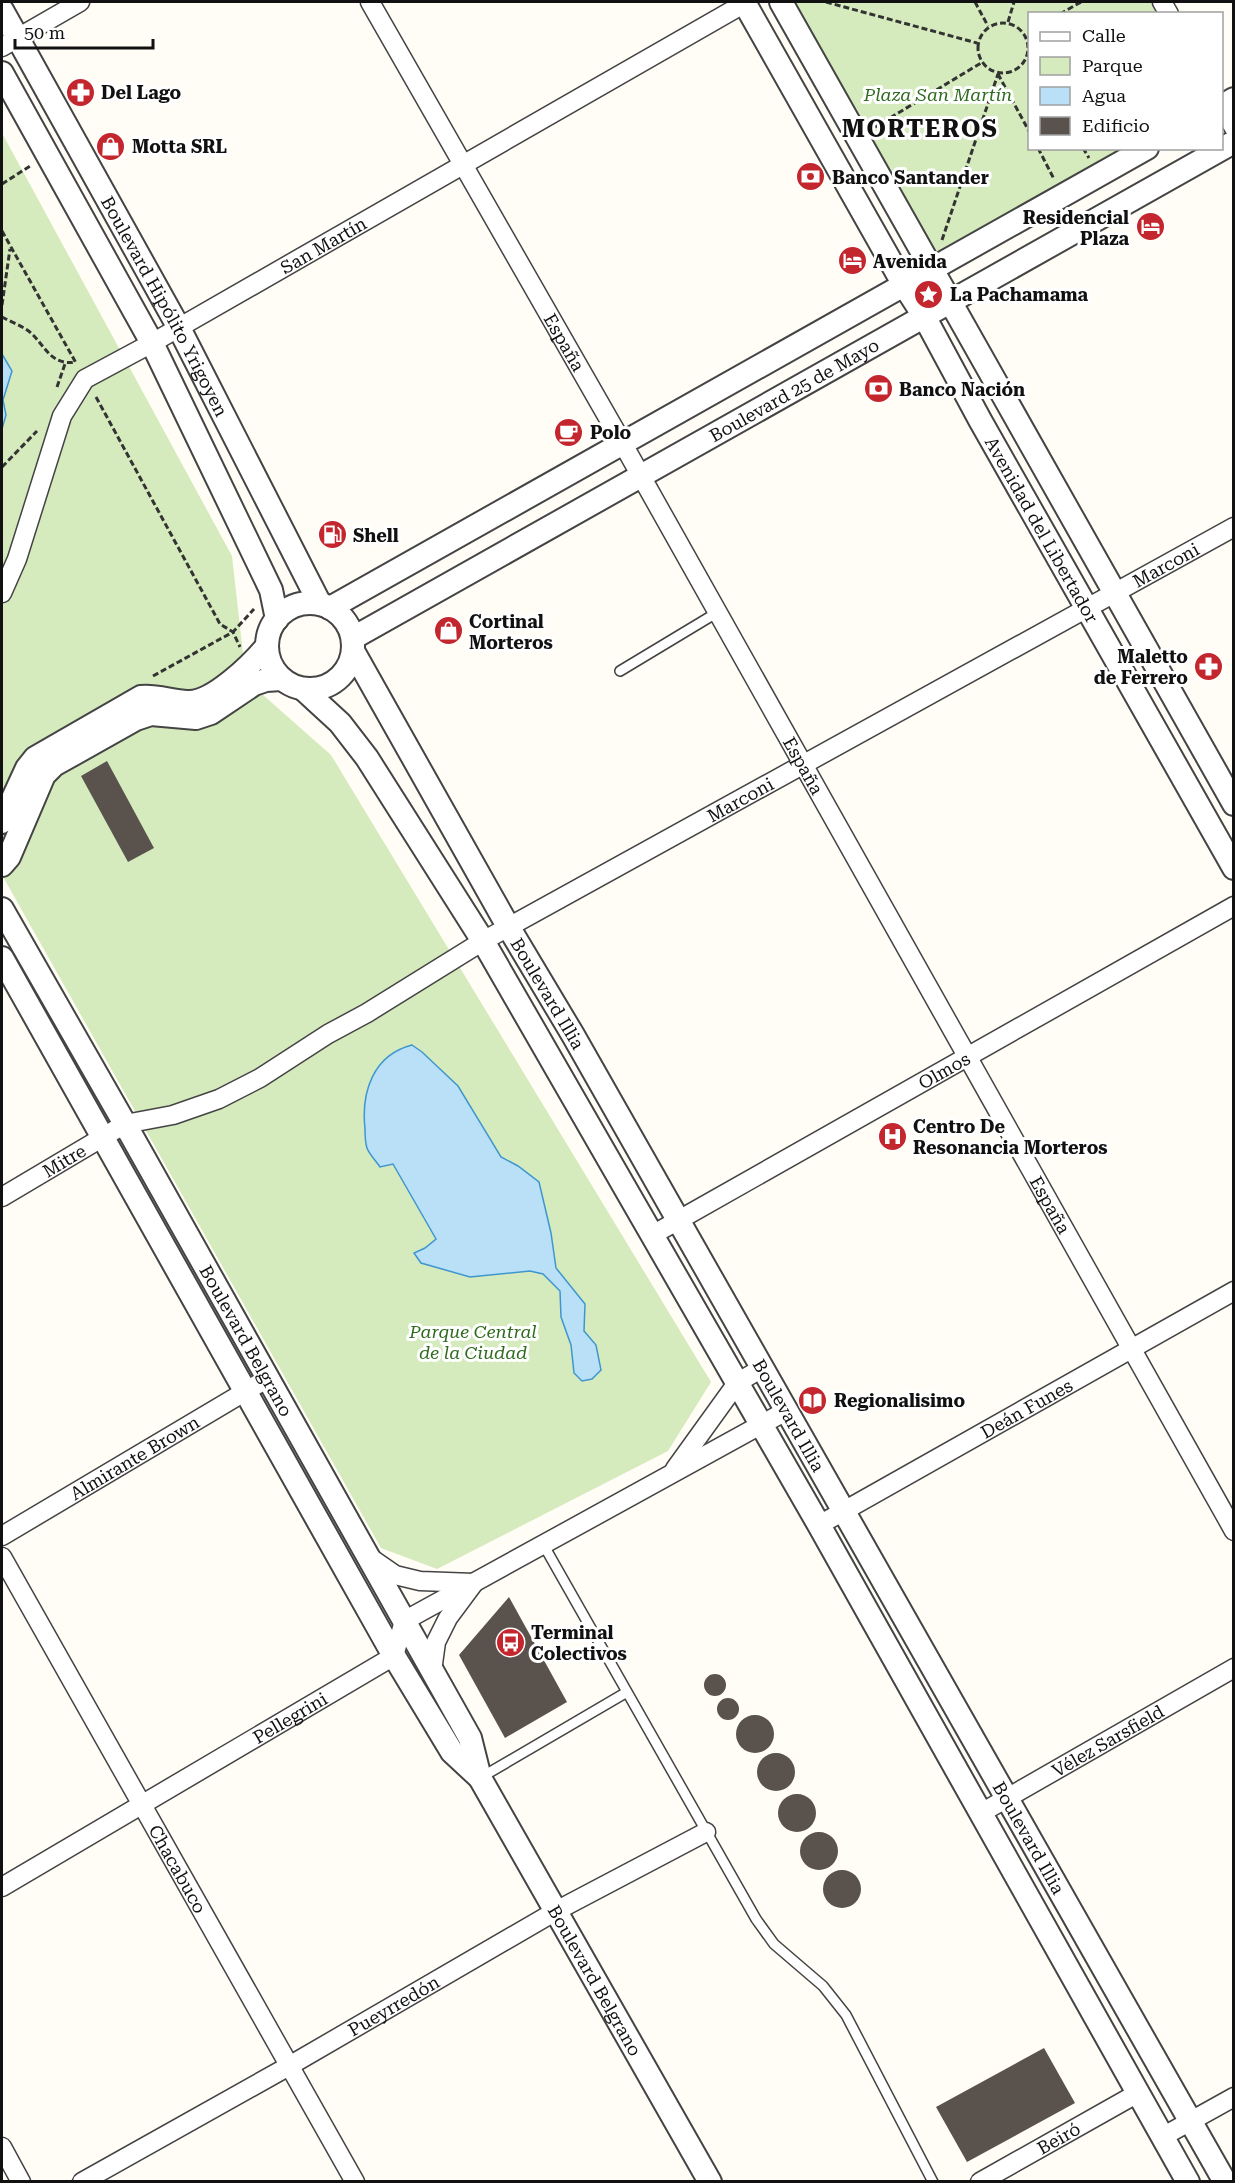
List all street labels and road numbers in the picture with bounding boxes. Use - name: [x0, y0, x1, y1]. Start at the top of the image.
- street label: Boulevard Hipólito Yrigoyen: [97, 192, 233, 420]
- street label: San Martín: [276, 212, 370, 278]
- street label: España: [540, 310, 590, 375]
- street label: Boulevard 25 de Mayo: [705, 334, 882, 446]
- street label: Avenidad del Libertador: [981, 433, 1103, 626]
- street label: Marconi: [1129, 538, 1203, 591]
- street label: España: [779, 733, 828, 798]
- street label: Marconi: [703, 772, 777, 826]
- street label: Boulevard Illia: [507, 934, 589, 1053]
- street label: Olmos: [914, 1047, 973, 1093]
- street label: Mitre: [38, 1139, 89, 1181]
- street label: España: [1026, 1172, 1075, 1238]
- street label: Boulevard Belgrano: [196, 1261, 297, 1420]
- street label: Boulevard Illia: [749, 1355, 830, 1476]
- street label: Deán Funes: [977, 1374, 1076, 1442]
- street label: Almirante Brown: [66, 1411, 203, 1504]
- street label: Pellegrini: [249, 1687, 331, 1747]
- street label: Vélez Sarsfield: [1048, 1700, 1168, 1781]
- street label: Boulevard Illia: [989, 1778, 1070, 1898]
- street label: Chacabuco: [145, 1821, 211, 1917]
- street label: Boulevard Belgrano: [544, 1901, 646, 2059]
- street label: Pueyrredón: [344, 1970, 443, 2040]
- street label: Beiró: [1033, 2117, 1084, 2158]

